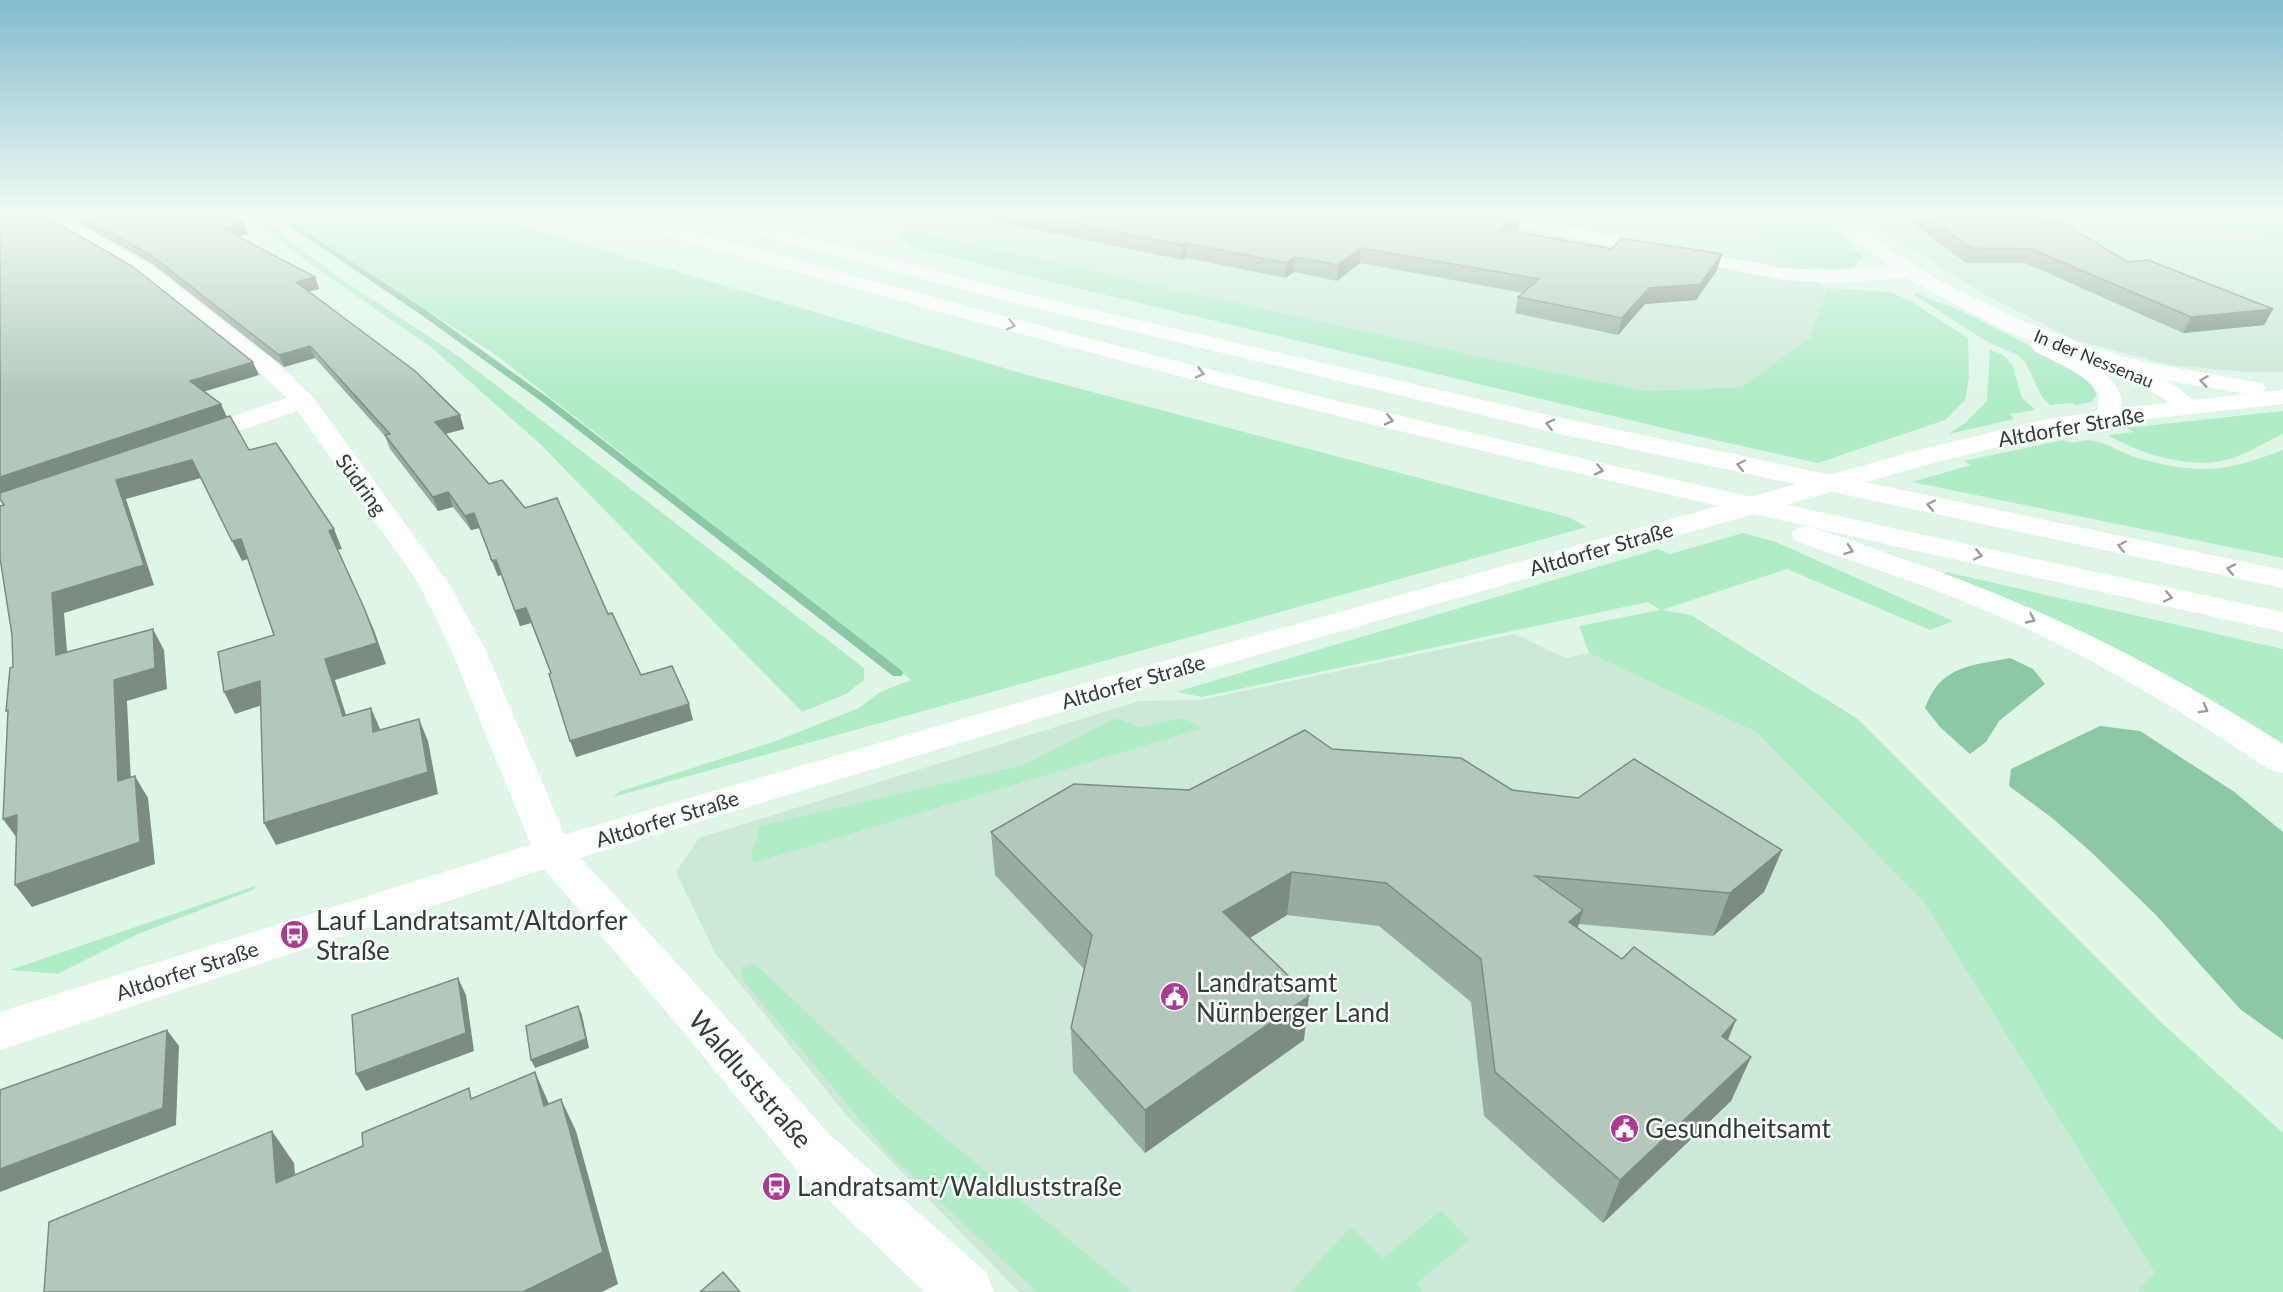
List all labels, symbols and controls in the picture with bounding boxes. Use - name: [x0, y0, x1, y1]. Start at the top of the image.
- one-way arrow: [1006, 317, 1016, 330]
- street label: In der Nessenau: [2031, 324, 2157, 392]
- one-way arrow: [1195, 366, 1205, 379]
- one-way arrow: [2200, 375, 2209, 387]
- street label: Altdorfer Straße: [1996, 401, 2146, 451]
- one-way arrow: [1384, 413, 1394, 426]
- one-way arrow: [1545, 418, 1555, 431]
- street label: Südring: [331, 448, 393, 520]
- one-way arrow: [1736, 459, 1746, 472]
- one-way arrow: [1594, 463, 1604, 476]
- one-way arrow: [1927, 499, 1937, 512]
- street label: Altdorfer Straße: [1526, 516, 1676, 580]
- one-way arrow: [2117, 540, 2127, 553]
- one-way arrow: [1843, 543, 1853, 556]
- one-way arrow: [1973, 548, 1983, 561]
- one-way arrow: [2226, 563, 2236, 576]
- one-way arrow: [2163, 590, 2173, 603]
- one-way arrow: [2024, 612, 2035, 624]
- street label: Altdorfer Straße: [1058, 649, 1208, 713]
- one-way arrow: [2198, 702, 2208, 713]
- street label: Altdorfer Straße: [592, 784, 742, 852]
- place label: Lauf Landratsamt/Altdorfer Straße: [316, 904, 628, 966]
- bus stop icon: Lauf Landratsamt/Altdorfer Straße: [279, 919, 311, 951]
- street label: Altdorfer Straße: [113, 935, 261, 1005]
- place label: Landratsamt Nürnberger Land: [1196, 966, 1390, 1028]
- public building icon: Landratsamt Nürnberger Land: [1159, 981, 1191, 1013]
- street label: Waldluststraße: [683, 1004, 819, 1154]
- public building icon: Gesundheitsamt: [1608, 1112, 1640, 1144]
- place label: Gesundheitsamt: [1645, 1112, 1832, 1144]
- bus stop icon: Landratsamt/Waldluststraße: [760, 1170, 792, 1202]
- place label: Landratsamt/Waldluststraße: [797, 1170, 1122, 1202]

